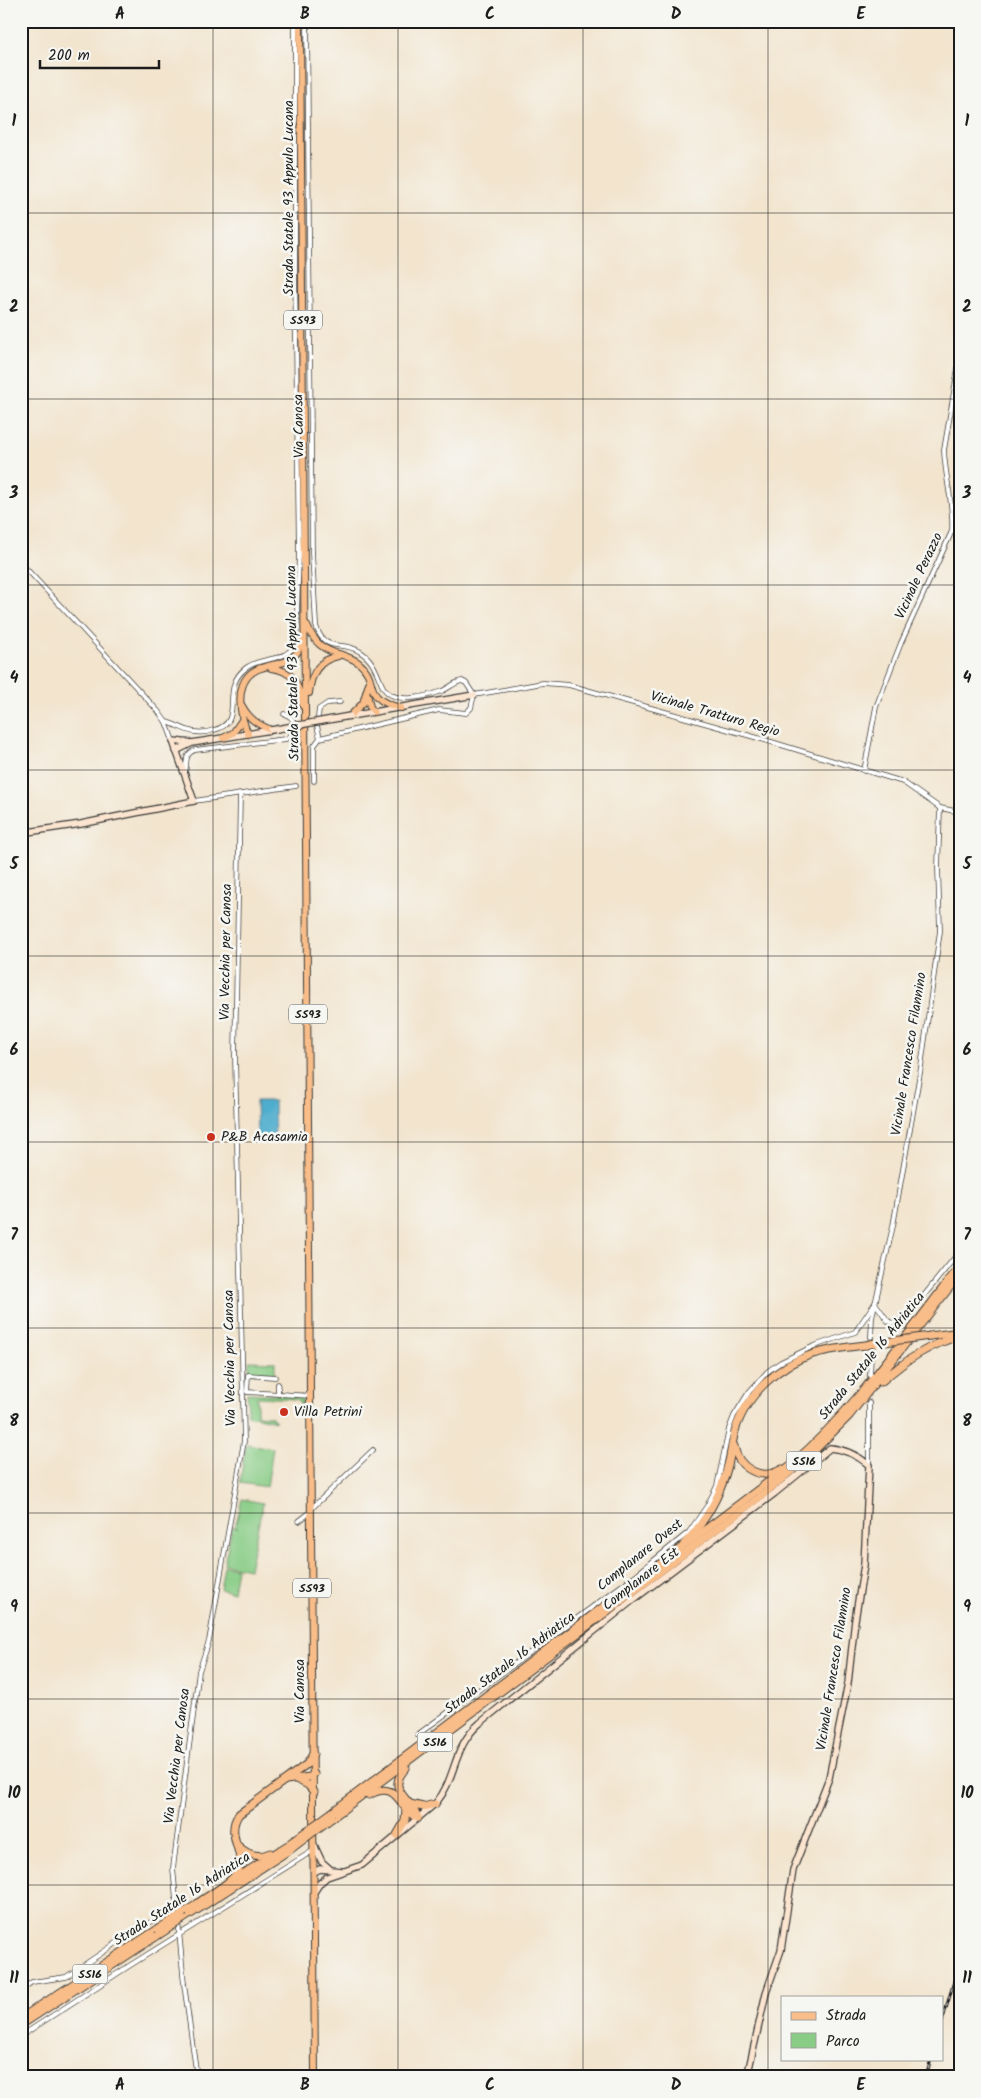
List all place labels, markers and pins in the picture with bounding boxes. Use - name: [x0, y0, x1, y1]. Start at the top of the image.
- place label: P&B Acasamia: [221, 1126, 308, 1148]
- marker: P&B Acasamia: [205, 1131, 217, 1143]
- place label: Villa Petrini: [294, 1401, 363, 1423]
- marker: Villa Petrini: [278, 1406, 290, 1418]

